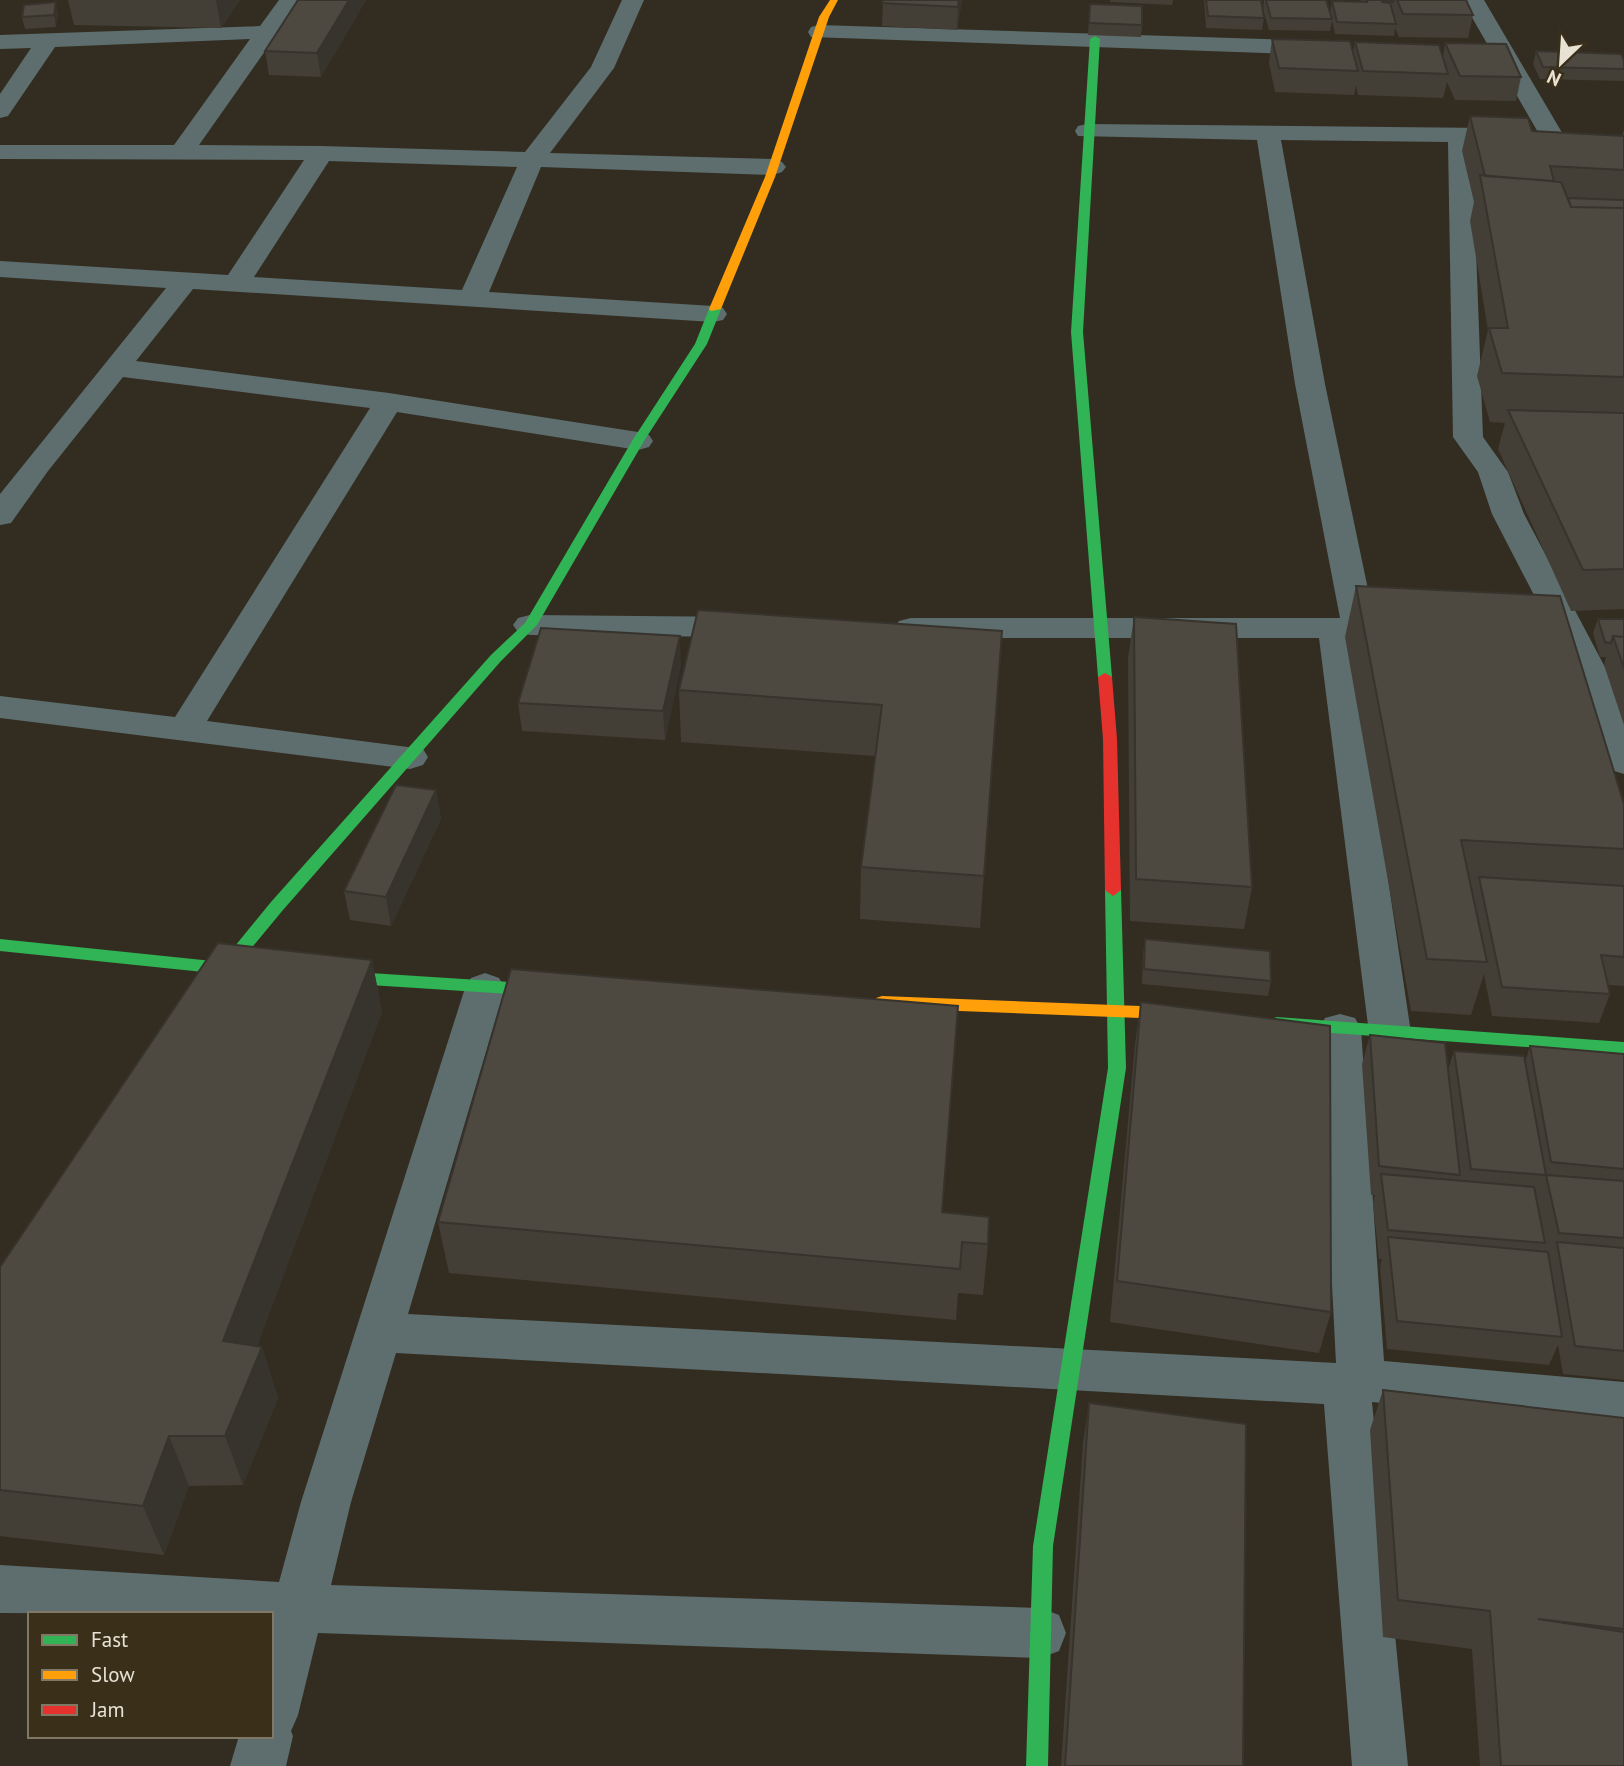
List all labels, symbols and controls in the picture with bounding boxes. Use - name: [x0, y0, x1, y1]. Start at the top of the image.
- north arrow: [1526, 28, 1596, 98]
- text: N: [1543, 65, 1565, 92]
- legend: [28, 1612, 273, 1738]
- text: Fast: [91, 1626, 128, 1653]
- text: Slow: [91, 1661, 135, 1688]
- text: Jam: [90, 1696, 125, 1723]

